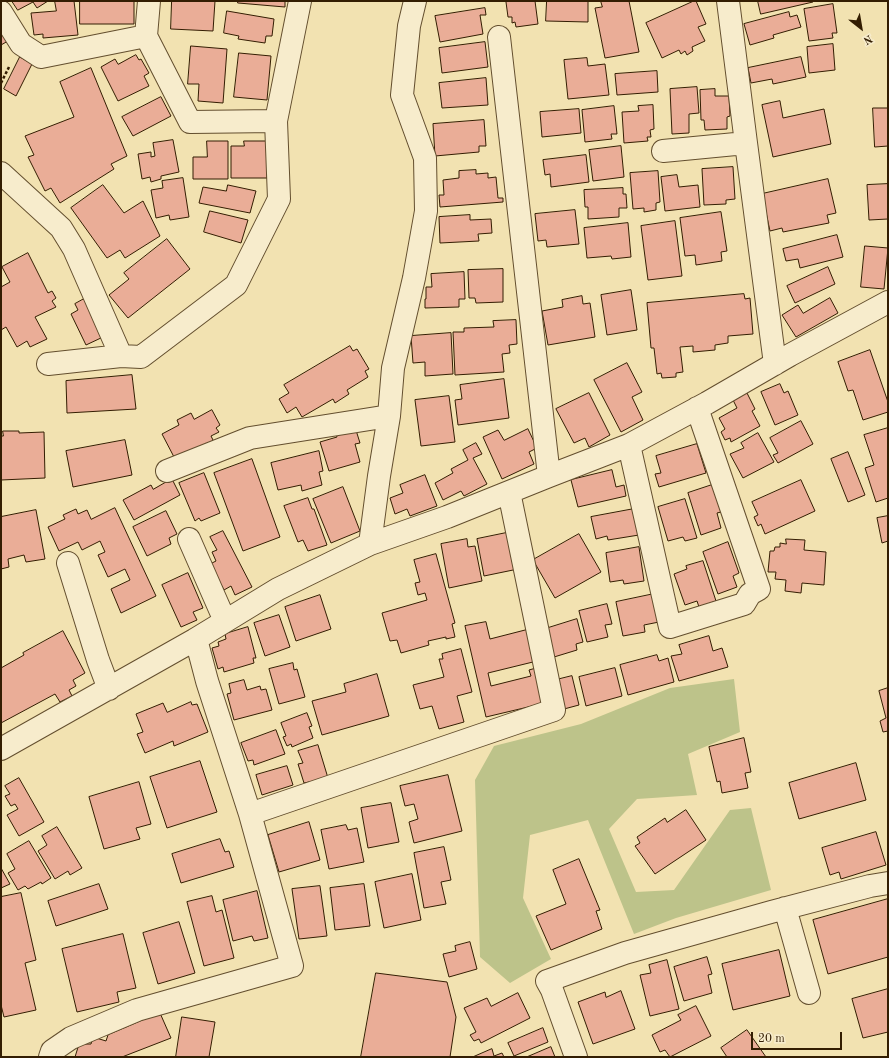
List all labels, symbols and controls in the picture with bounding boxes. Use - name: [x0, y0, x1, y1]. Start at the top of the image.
- north arrow: [841, 8, 881, 48]
- text: N: [861, 32, 874, 46]
- scale bar: [753, 1024, 844, 1050]
- text: 20 m: [758, 1033, 785, 1045]

